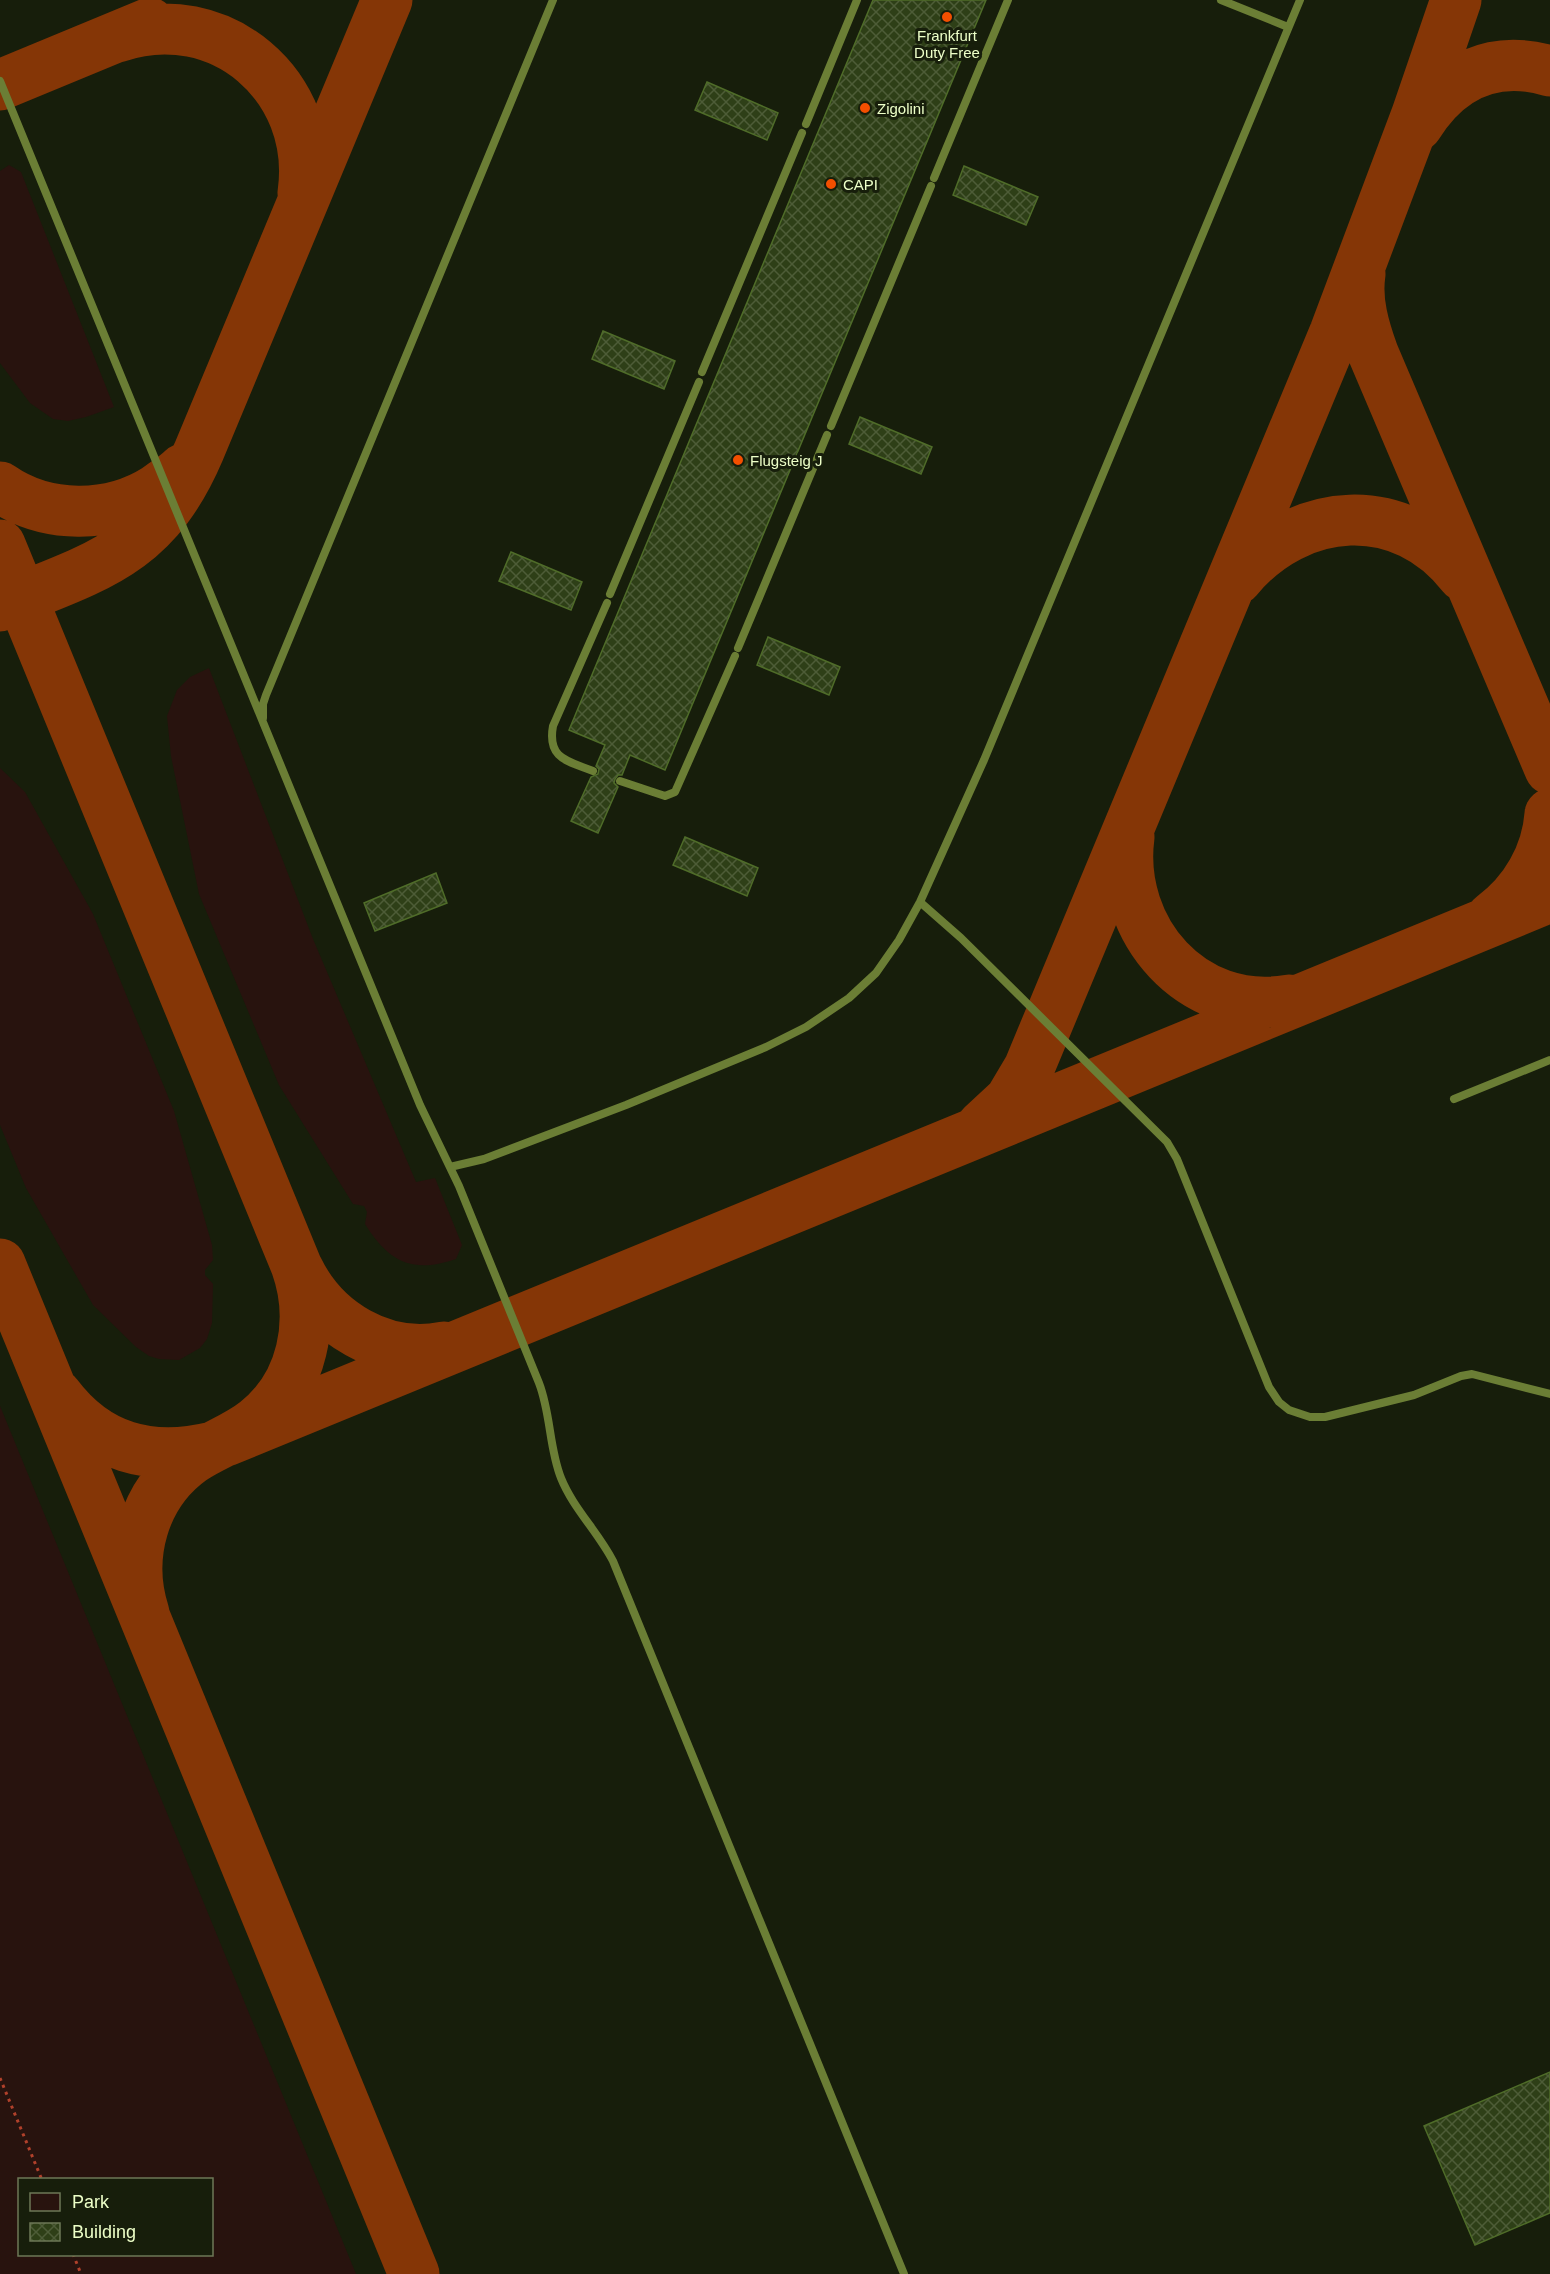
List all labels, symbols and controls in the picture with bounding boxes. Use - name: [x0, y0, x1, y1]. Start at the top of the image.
- marker: Frankfurt Duty Free: [940, 10, 954, 24]
- place label: Frankfurt Duty Free: [914, 27, 980, 61]
- place label: Zigolini: [877, 100, 925, 117]
- marker: Zigolini: [858, 101, 872, 115]
- place label: CAPI: [843, 176, 878, 193]
- marker: CAPI: [824, 177, 838, 191]
- place label: Flugsteig J: [750, 452, 823, 469]
- marker: Flugsteig J: [731, 453, 745, 467]
- legend: [18, 2178, 213, 2256]
- text: Park: [72, 2192, 110, 2212]
- text: Building: [72, 2222, 136, 2242]

